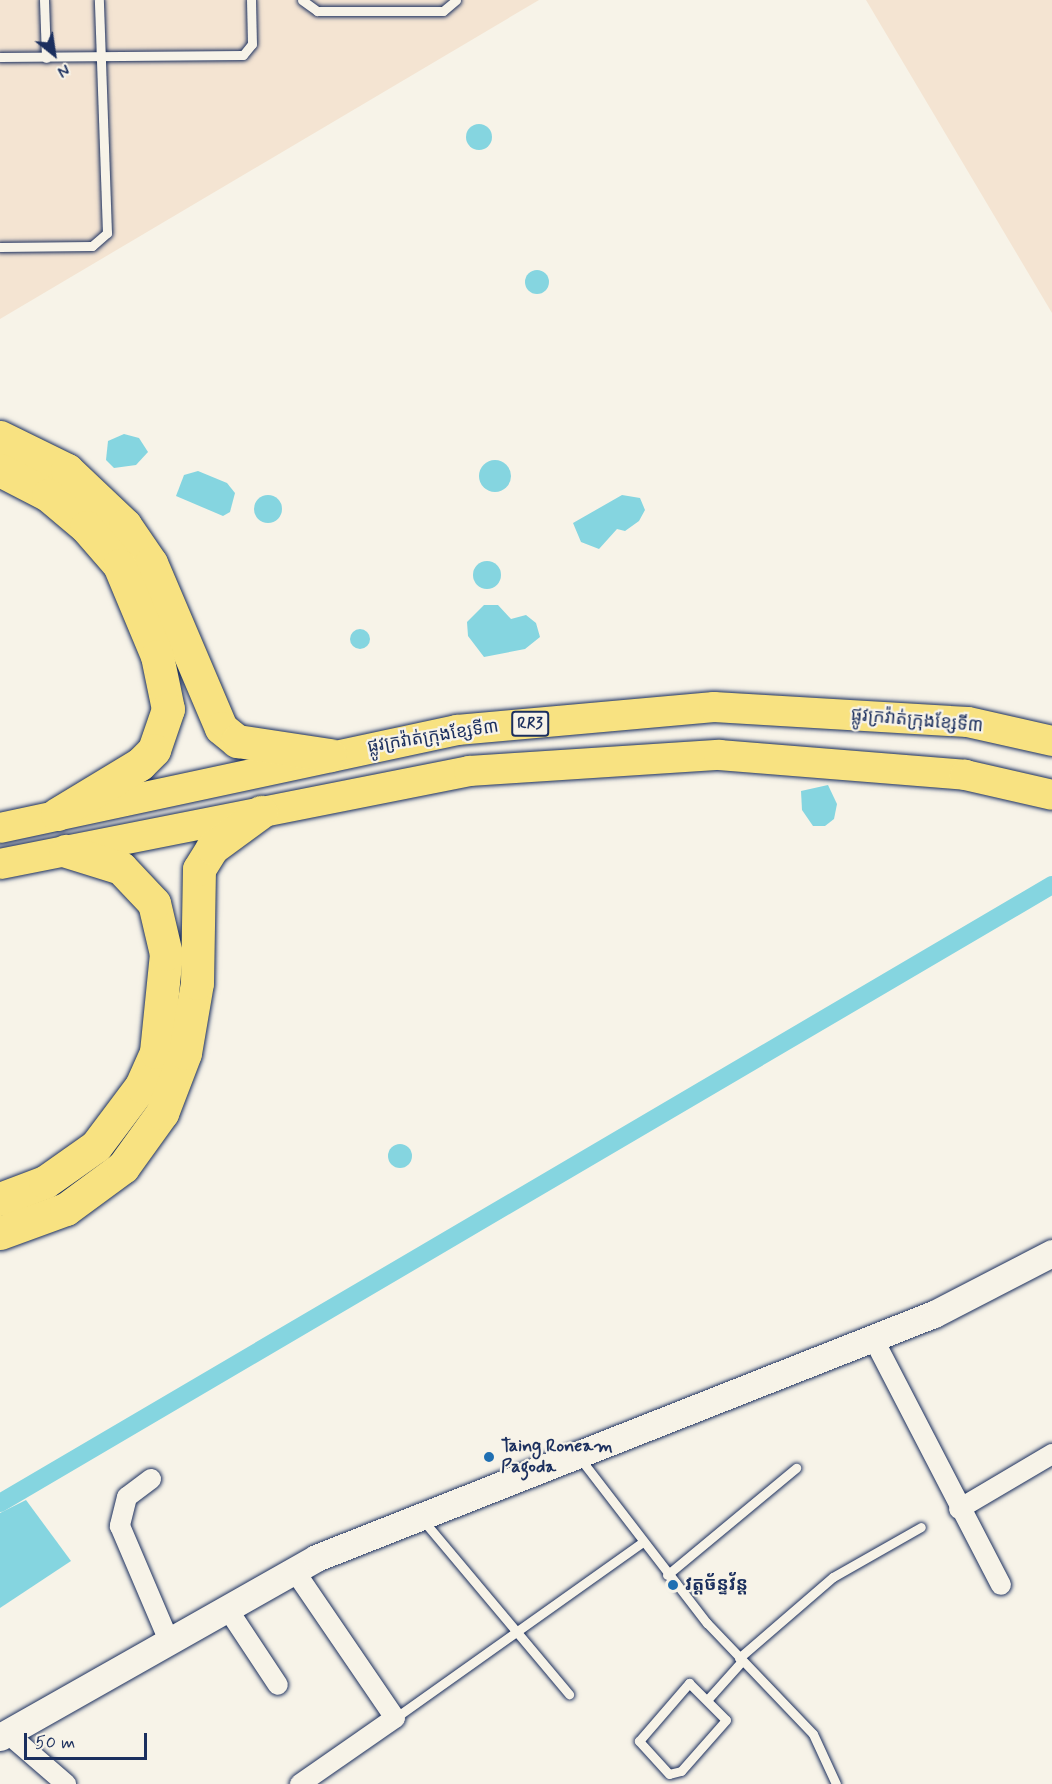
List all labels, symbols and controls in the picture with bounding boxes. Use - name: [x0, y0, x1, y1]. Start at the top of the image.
- north arrow: [24, 24, 84, 84]
- text: N: [53, 58, 73, 82]
- street label: ផ្លូវក្រវ៉ាត់ក្រុងខ្សែទី៣: [850, 704, 984, 738]
- road number: RR3: [510, 711, 550, 737]
- street label: ផ្លូវក្រវ៉ាត់ក្រុងខ្សែទី៣: [366, 716, 500, 758]
- place label: Taing Roneam Pagoda: [501, 1436, 613, 1478]
- marker: Taing Roneam Pagoda: [482, 1450, 496, 1464]
- place label: វត្តច័ន្ទវ័ន្ត: [685, 1574, 748, 1596]
- marker: វត្តច័ន្ទវ័ន្ត: [666, 1578, 680, 1592]
- scale bar: [27, 1721, 150, 1759]
- text: 50 m: [35, 1731, 75, 1755]

